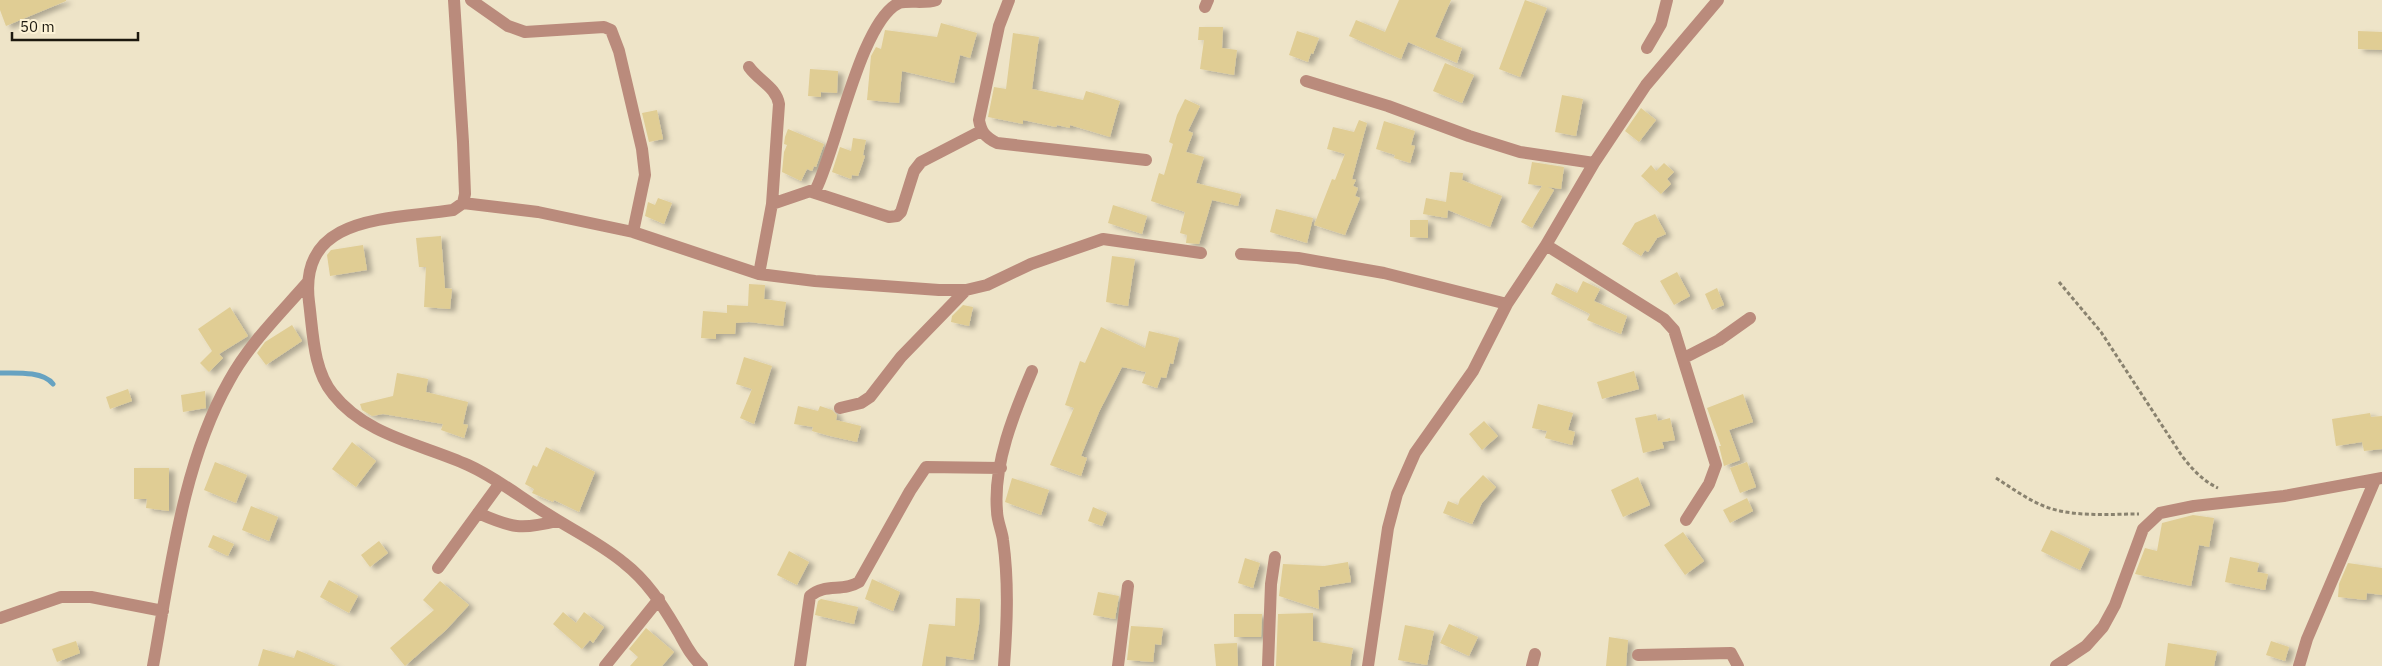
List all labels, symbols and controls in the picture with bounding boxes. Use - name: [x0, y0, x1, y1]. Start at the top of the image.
- scale bar: [12, 10, 139, 42]
- text: 50 m: [20, 17, 55, 36]

